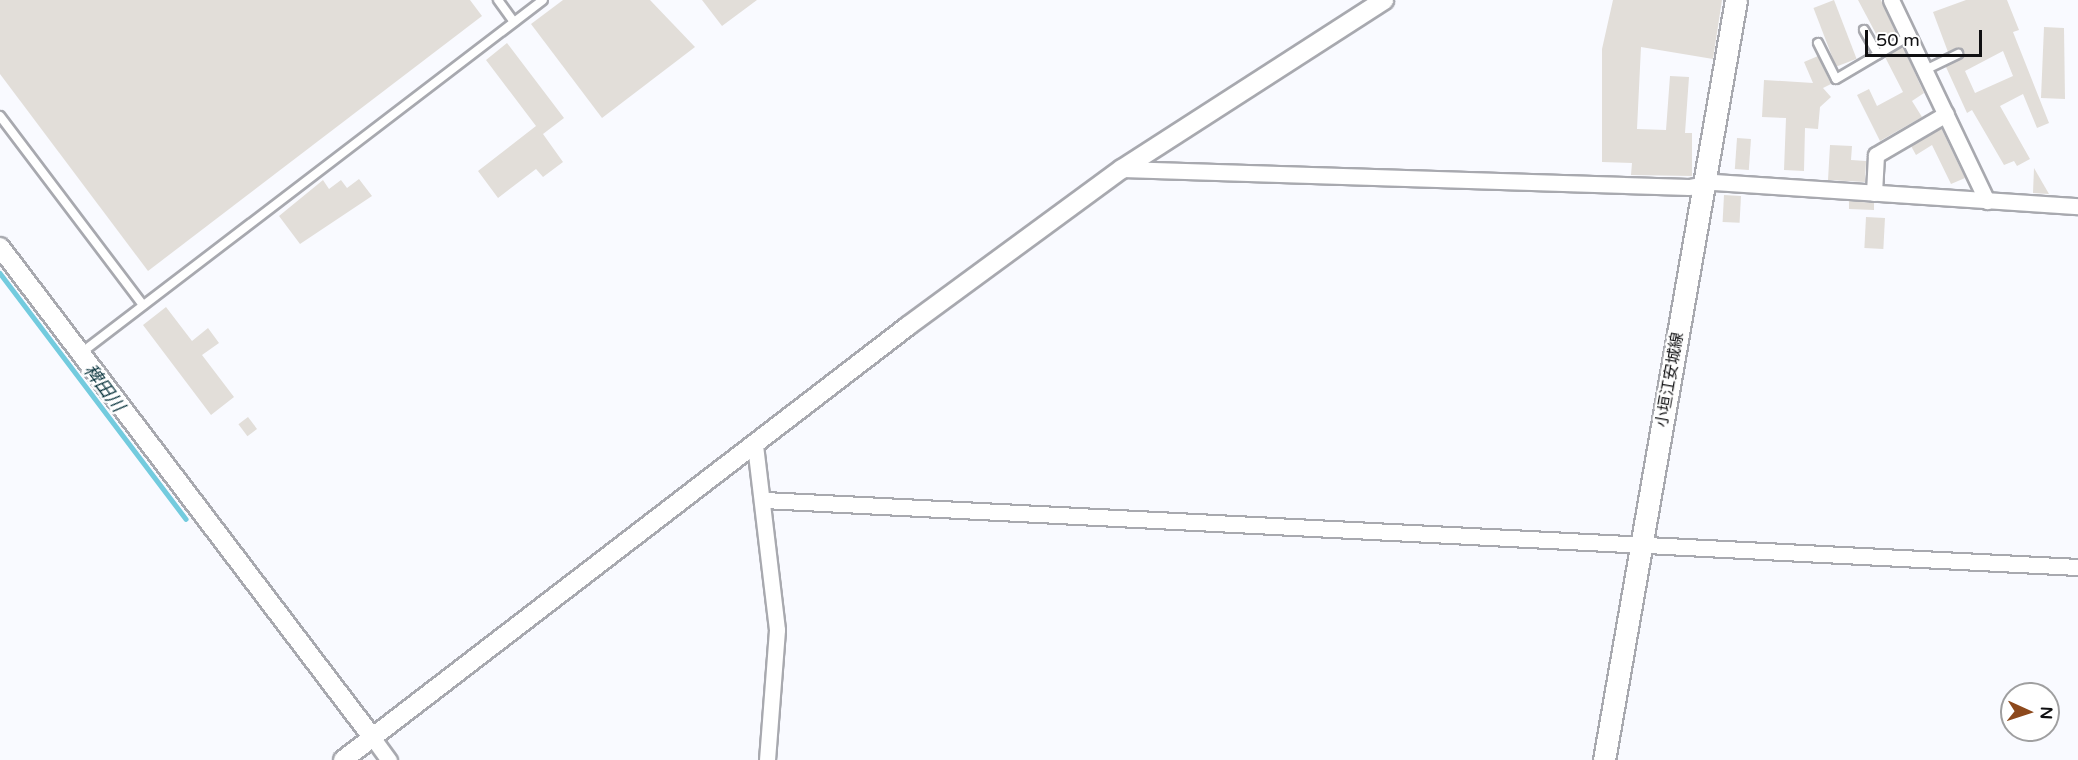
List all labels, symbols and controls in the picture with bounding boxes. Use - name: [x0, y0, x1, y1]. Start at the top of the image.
- scale bar: [1868, 18, 1985, 56]
- text: 50 m: [1876, 29, 1920, 51]
- street label: 小垣江安城線: [1652, 331, 1688, 429]
- water label: 稗田川: [79, 360, 129, 416]
- north arrow: [2000, 682, 2060, 742]
- text: N: [2036, 706, 2056, 720]

